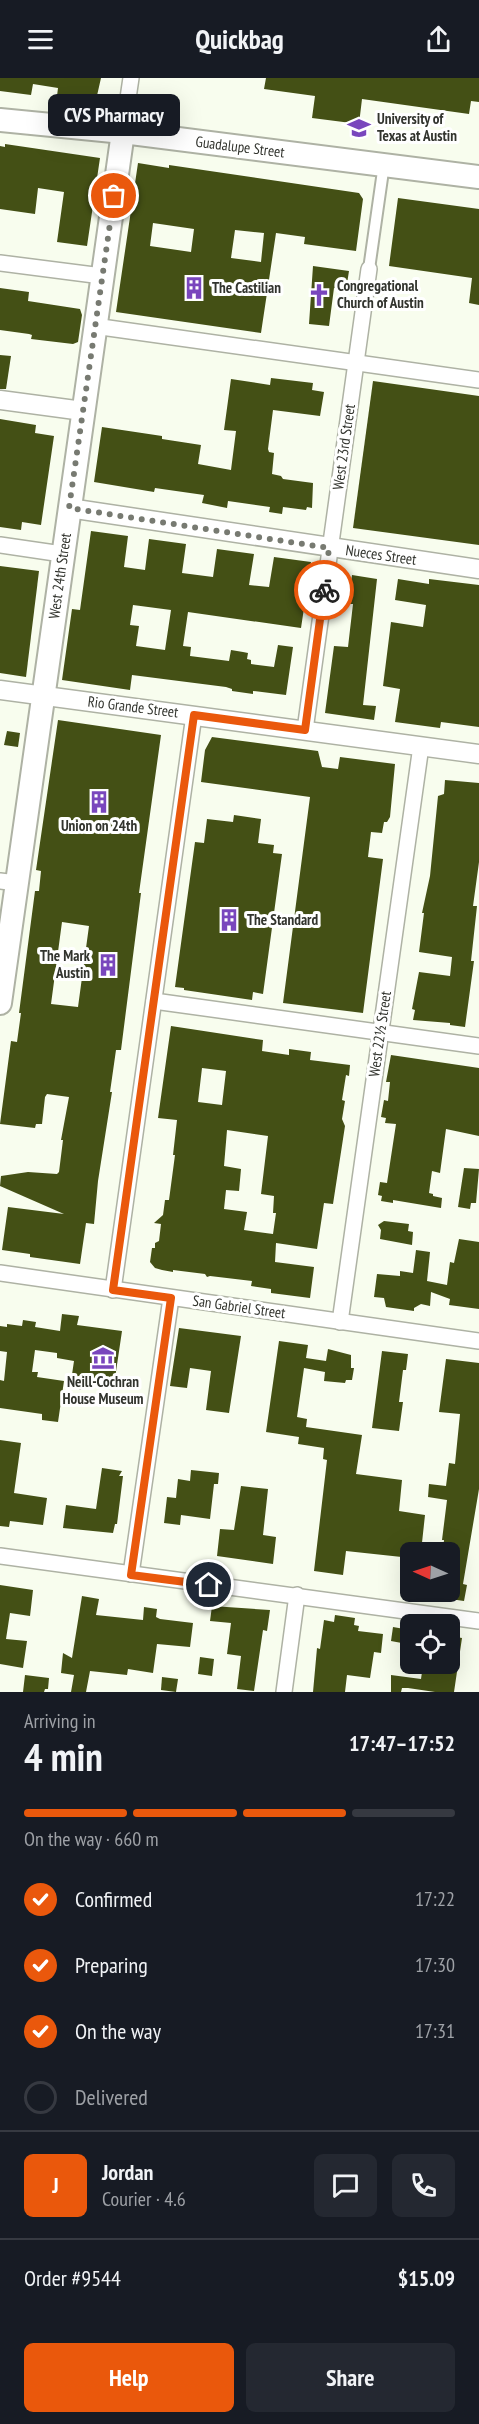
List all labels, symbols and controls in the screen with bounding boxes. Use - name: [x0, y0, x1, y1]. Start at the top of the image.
- text: Quickbag: [195, 22, 284, 56]
- icon: menu: [24, 23, 57, 56]
- icon: share: [422, 23, 455, 56]
- callout: CVS Pharmacy: [48, 94, 180, 136]
- text: CVS Pharmacy: [64, 102, 164, 128]
- place label: University of Texas at Austin: [377, 109, 457, 145]
- school or university icon: University of Texas at Austin: [346, 115, 372, 141]
- street label: Guadalupe Street: [195, 132, 286, 161]
- pin: [88, 170, 139, 221]
- icon: bag: [97, 179, 130, 212]
- building icon: The Castilian: [181, 275, 207, 301]
- place label: Congregational Church of Austin: [337, 276, 424, 312]
- place label: The Castilian: [212, 278, 281, 297]
- church icon: Congregational Church of Austin: [306, 282, 332, 308]
- street label: West 23rd Street: [328, 403, 359, 491]
- street label: West 24th Street: [44, 532, 75, 620]
- street label: Nueces Street: [344, 540, 418, 569]
- courier: [294, 560, 354, 620]
- icon: bike: [308, 574, 341, 607]
- street label: Rio Grande Street: [87, 692, 179, 721]
- building icon: Union on 24th: [86, 789, 112, 815]
- place label: Union on 24th: [61, 816, 137, 835]
- building icon: The Standard: [216, 907, 242, 933]
- place label: The Standard: [247, 910, 318, 929]
- place label: The Mark Austin: [40, 946, 91, 982]
- building icon: The Mark Austin: [95, 952, 121, 978]
- street label: West 22½ Street: [364, 990, 395, 1078]
- street label: San Gabriel Street: [192, 1291, 287, 1322]
- museum icon: Neill-Cochran House Museum: [90, 1345, 116, 1371]
- place label: Neill-Cochran House Museum: [62, 1372, 144, 1408]
- north arrow: [400, 1542, 460, 1602]
- map controls: [400, 1542, 460, 1674]
- pin: [183, 1559, 234, 1610]
- icon: home: [192, 1568, 225, 1601]
- button: locate: [400, 1614, 460, 1674]
- text: Arriving in: [24, 1708, 96, 1734]
- text: 17:47–17:52: [349, 1729, 455, 1757]
- text: 4 min: [24, 1731, 103, 1782]
- text: On the way · 660 m: [24, 1826, 159, 1852]
- icon: check: [24, 1883, 57, 1916]
- text: Confirmed: [75, 1885, 152, 1913]
- text: 17:22: [415, 1886, 455, 1912]
- icon: check: [24, 1949, 57, 1982]
- text: Preparing: [75, 1951, 148, 1979]
- text: 17:30: [415, 1952, 455, 1978]
- icon: check: [24, 2015, 57, 2048]
- text: On the way: [75, 2017, 161, 2045]
- text: 17:31: [415, 2018, 455, 2044]
- text: Delivered: [75, 2083, 148, 2111]
- button: chat: [314, 2154, 377, 2217]
- button: phone: [392, 2154, 455, 2217]
- text: Jordan: [102, 2158, 153, 2186]
- text: J: [52, 2171, 59, 2199]
- text: Courier · 4.6: [102, 2186, 186, 2212]
- text: Order #9544: [24, 2264, 121, 2292]
- text: $15.09: [398, 2264, 455, 2292]
- button: Help: [24, 2343, 234, 2412]
- button: Share: [246, 2343, 455, 2412]

